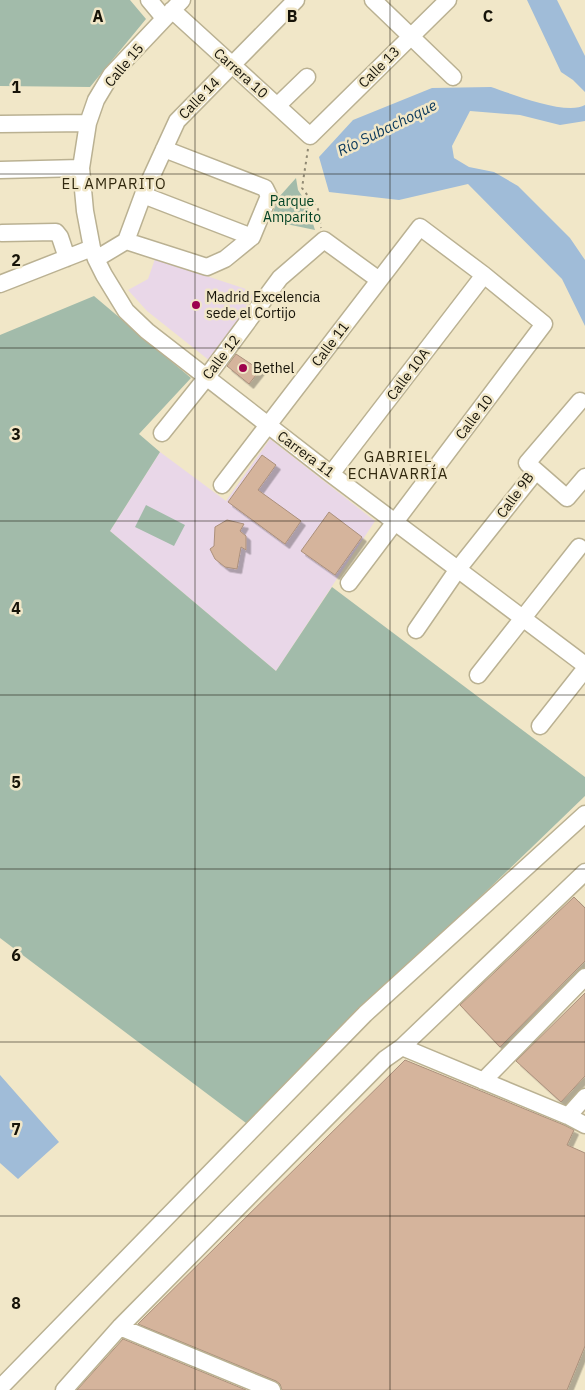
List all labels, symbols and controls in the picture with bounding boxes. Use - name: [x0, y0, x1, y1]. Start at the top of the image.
- text: A: [93, 6, 104, 26]
- text: B: [287, 6, 298, 26]
- text: C: [483, 6, 493, 26]
- street label: Calle 15: [101, 39, 147, 91]
- street label: Calle 13: [354, 42, 404, 92]
- street label: Carrera 10: [210, 44, 272, 102]
- street label: Calle 14: [175, 73, 223, 123]
- text: 1: [11, 77, 21, 97]
- water label: Río Subachoque: [334, 95, 440, 160]
- district label: EL AMPARITO: [61, 174, 167, 193]
- park label: Parque Amparito: [263, 192, 321, 226]
- text: 2: [11, 250, 21, 270]
- place label: Madrid Excelencia sede el Cortijo: [206, 288, 321, 322]
- marker: Madrid Excelencia sede el Cortijo: [190, 299, 202, 311]
- street label: Calle 11: [307, 318, 353, 370]
- street label: Calle 12: [198, 331, 244, 383]
- street label: Calle 10A: [383, 344, 433, 404]
- place label: Bethel: [253, 359, 294, 377]
- marker: Bethel: [237, 362, 249, 374]
- street label: Calle 10: [451, 391, 497, 443]
- text: 3: [11, 424, 21, 444]
- street label: Carrera 11: [274, 427, 338, 481]
- district label: GABRIEL ECHAVARRÍA: [348, 447, 448, 483]
- street label: Calle 9B: [492, 469, 538, 521]
- text: 4: [11, 598, 21, 618]
- text: 5: [11, 772, 21, 792]
- text: 6: [11, 945, 21, 965]
- text: 7: [11, 1119, 21, 1139]
- text: 8: [11, 1293, 21, 1313]

